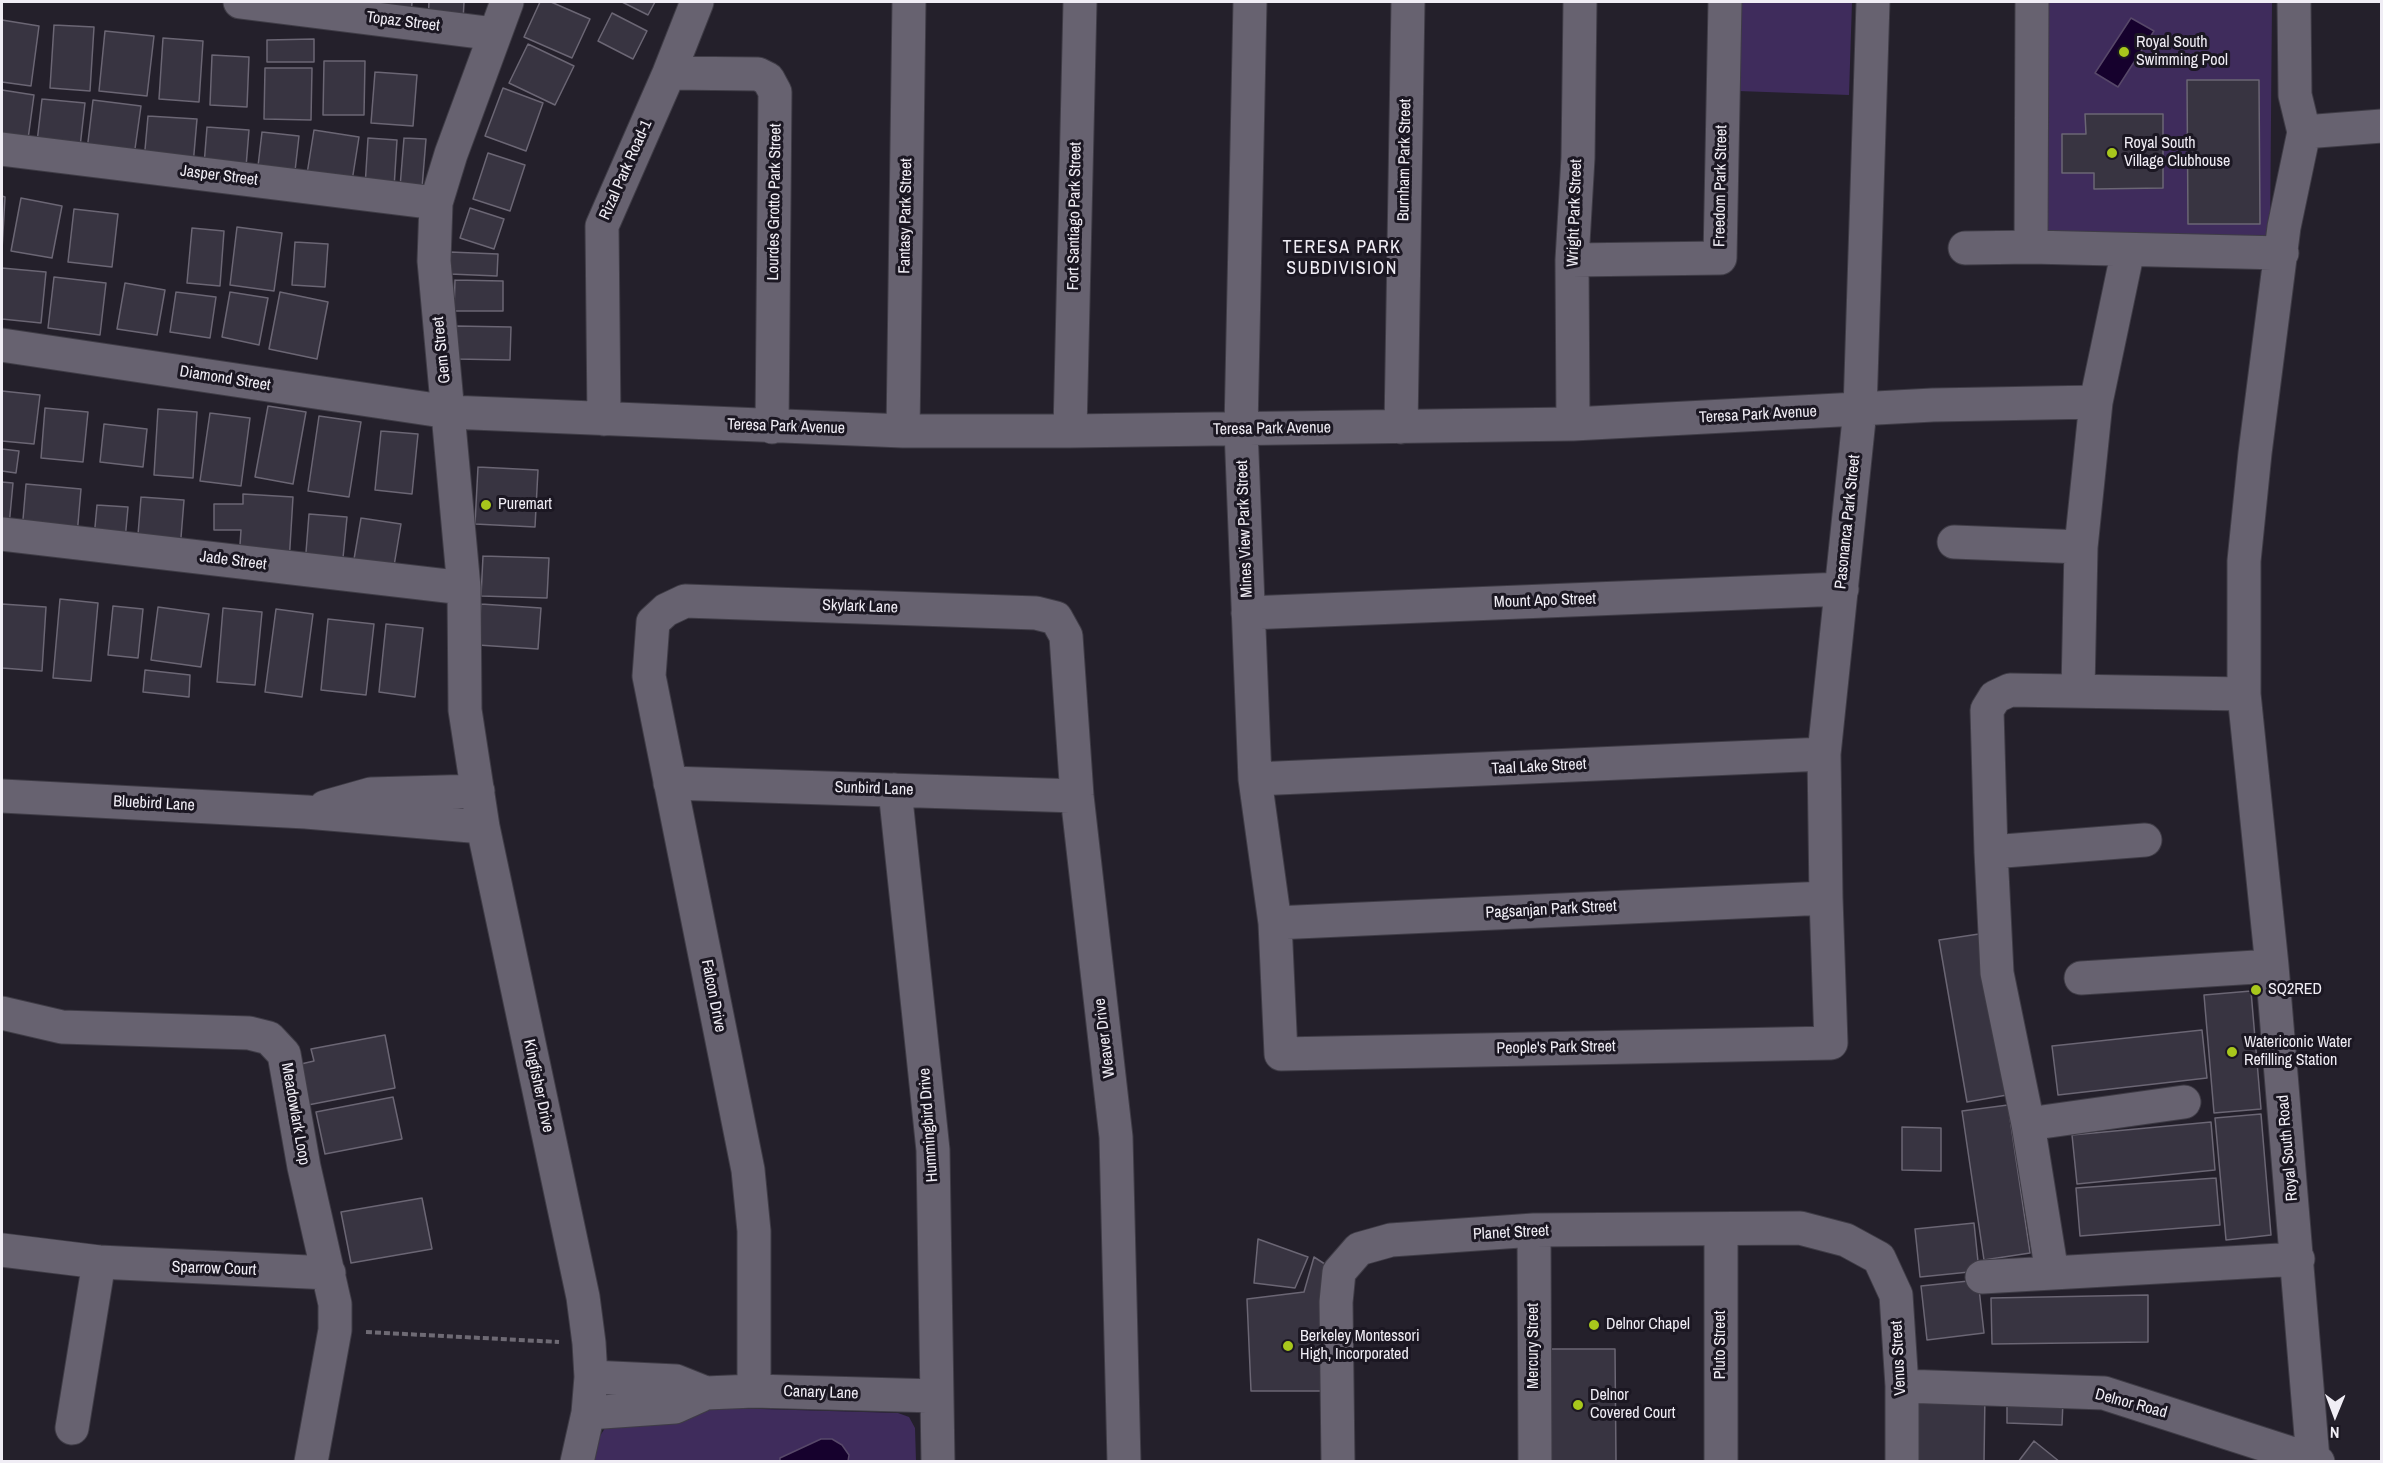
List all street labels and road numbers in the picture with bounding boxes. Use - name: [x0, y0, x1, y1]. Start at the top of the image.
- street label: Topaz Street: [365, 8, 441, 36]
- street label: Burnham Park Street: [1394, 99, 1416, 221]
- street label: Rizal Park Road-1: [595, 117, 657, 223]
- street label: Lourdes Grotto Park Street: [764, 123, 786, 281]
- street label: Freedom Park Street: [1710, 125, 1732, 247]
- street label: Fort Santiago Park Street: [1064, 142, 1086, 290]
- street label: Fantasy Park Street: [895, 158, 917, 274]
- street label: Wright Park Street: [1564, 159, 1586, 267]
- street label: Jasper Street: [179, 162, 259, 190]
- street label: Gem Street: [429, 316, 455, 384]
- street label: Diamond Street: [178, 362, 272, 396]
- street label: Teresa Park Avenue: [1699, 402, 1817, 428]
- street label: Teresa Park Avenue: [727, 415, 845, 439]
- street label: Teresa Park Avenue: [1213, 418, 1331, 440]
- street label: Pasonanca Park Street: [1831, 454, 1865, 590]
- street label: Mines View Park Street: [1233, 460, 1257, 598]
- street label: Jade Street: [199, 547, 267, 575]
- street label: Mount Apo Street: [1494, 590, 1596, 612]
- street label: Skylark Lane: [822, 596, 898, 618]
- street label: Taal Lake Street: [1491, 755, 1587, 779]
- street label: Sunbird Lane: [834, 778, 914, 800]
- street label: Bluebird Lane: [113, 792, 195, 816]
- street label: Pagsanjan Park Street: [1485, 897, 1617, 923]
- street label: Falcon Drive: [697, 958, 729, 1034]
- street label: Weaver Drive: [1091, 997, 1119, 1079]
- street label: People's Park Street: [1496, 1037, 1616, 1059]
- street label: Kingfisher Drive: [519, 1038, 557, 1134]
- street label: Meadowlark Loop: [277, 1061, 313, 1167]
- street label: Hummingbird Drive: [915, 1067, 943, 1183]
- street label: Royal South Road: [2274, 1094, 2302, 1202]
- street label: Planet Street: [1473, 1221, 1549, 1245]
- street label: Sparrow Court: [171, 1258, 257, 1280]
- street label: Mercury Street: [1524, 1303, 1544, 1389]
- street label: Pluto Street: [1711, 1311, 1731, 1379]
- street label: Venus Street: [1887, 1320, 1911, 1396]
- street label: Canary Lane: [783, 1382, 859, 1404]
- street label: Delnor Road: [2093, 1385, 2169, 1423]

